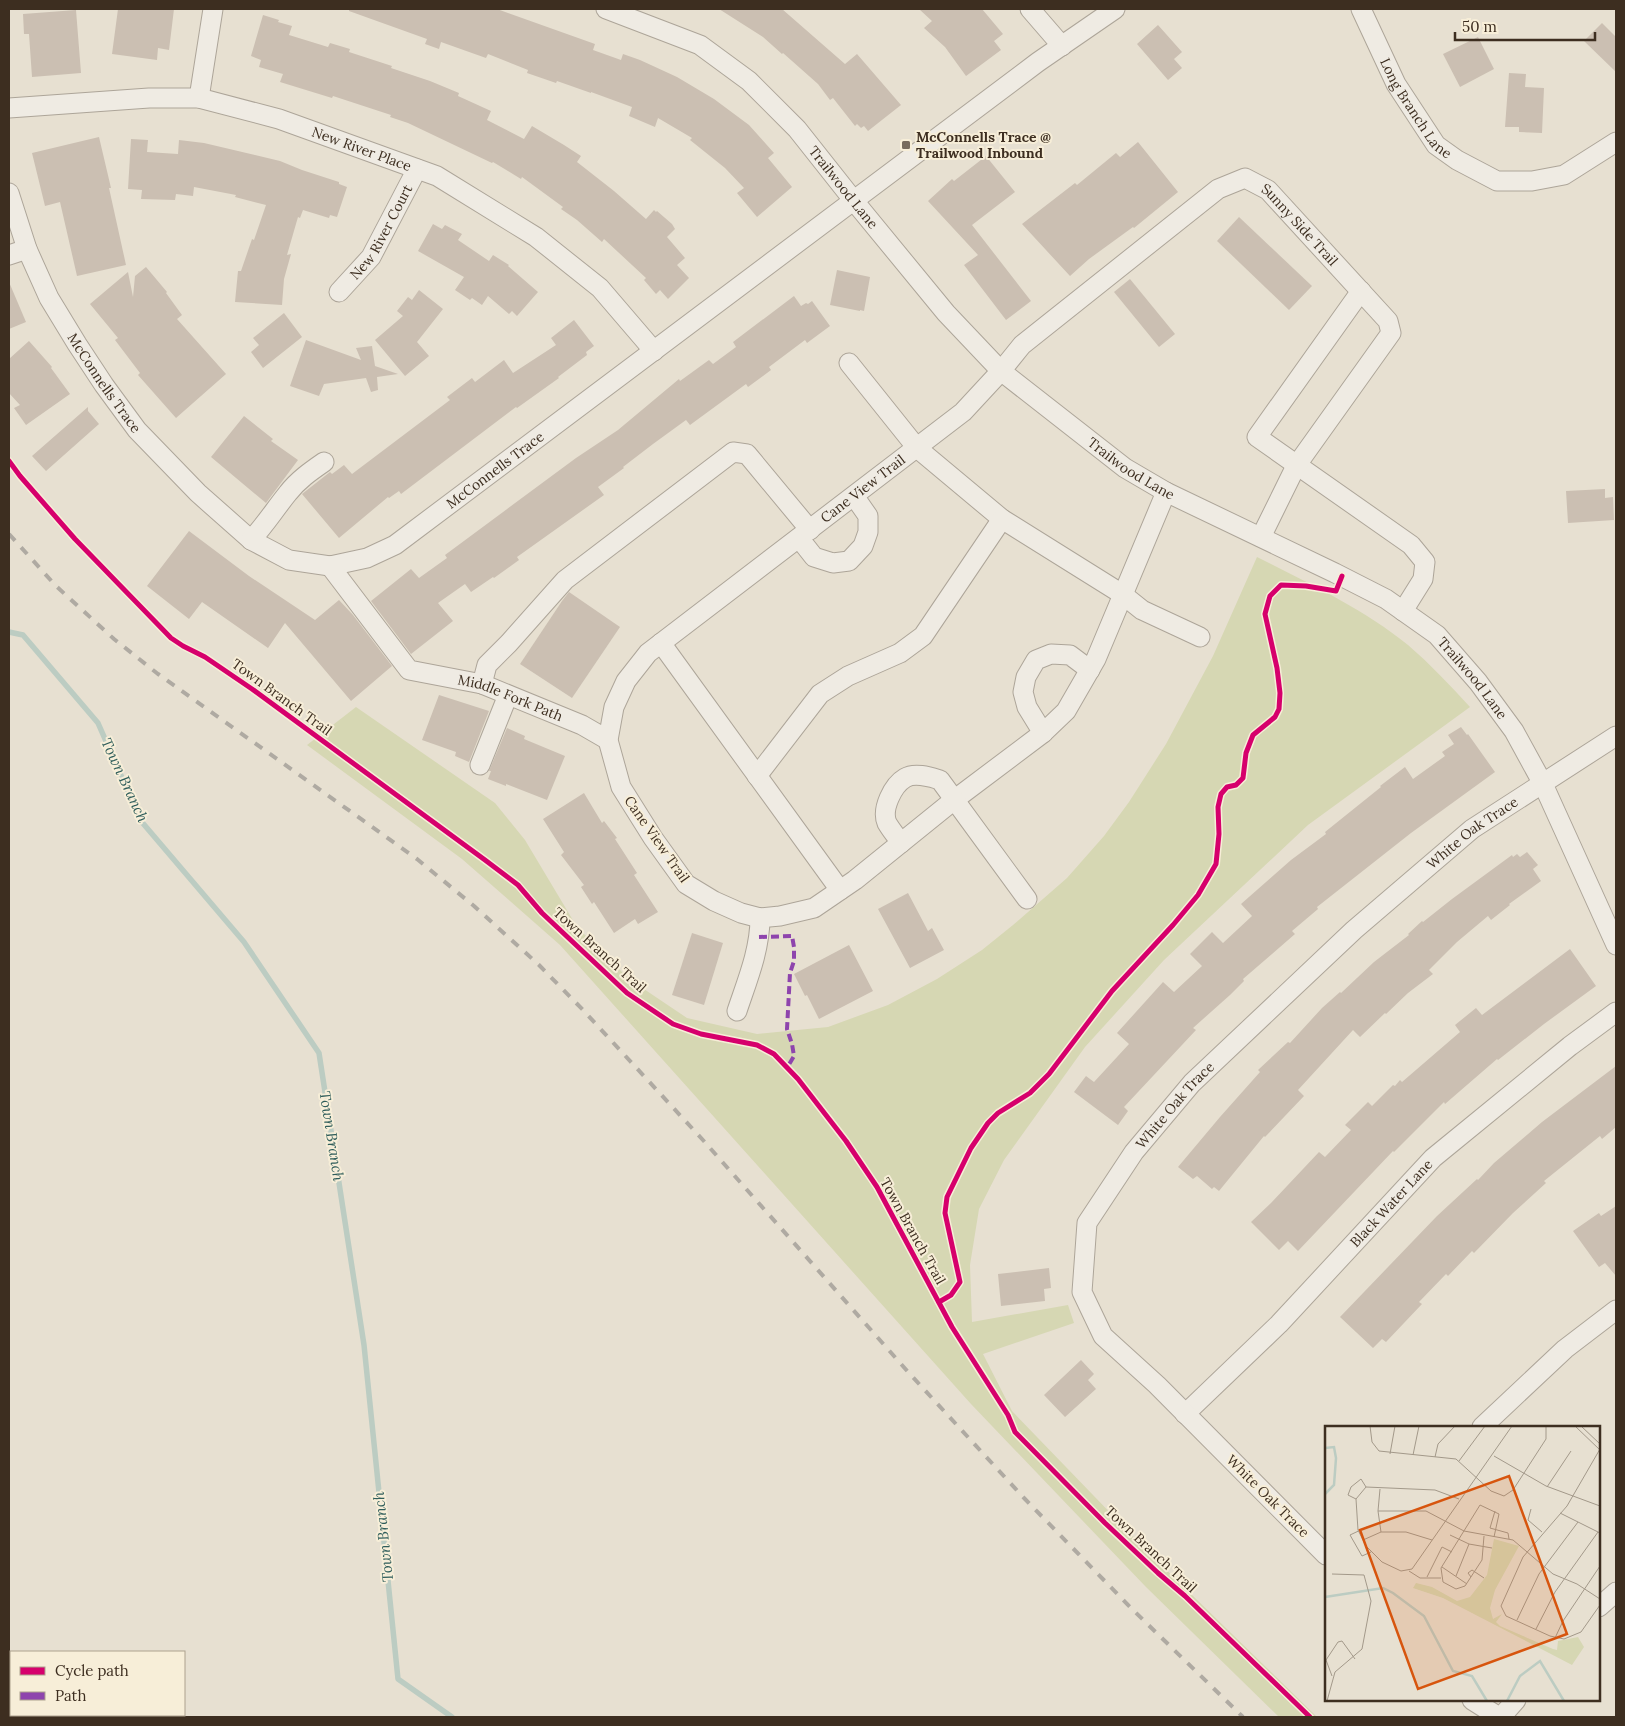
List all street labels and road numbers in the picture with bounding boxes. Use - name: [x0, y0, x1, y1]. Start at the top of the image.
- street label: Long Branch Lane: [1376, 55, 1456, 163]
- street label: New River Place: [310, 123, 414, 175]
- street label: Trailwood Lane: [805, 142, 882, 233]
- street label: Sunny Side Trail: [1259, 179, 1342, 270]
- street label: New River Court: [346, 181, 417, 283]
- street label: McConnells Trace: [64, 330, 145, 437]
- street label: McConnells Trace: [443, 427, 548, 512]
- street label: Trailwood Lane: [1084, 433, 1178, 504]
- street label: Cane View Trail: [817, 451, 909, 527]
- street label: Trailwood Lane: [1434, 633, 1512, 723]
- street label: Town Branch Trail: [228, 655, 336, 739]
- street label: Middle Fork Path: [456, 671, 565, 725]
- street label: Cane View Trail: [620, 792, 694, 886]
- street label: White Oak Trace: [1423, 792, 1522, 873]
- street label: Town Branch Trail: [550, 903, 650, 997]
- street label: White Oak Trace: [1132, 1058, 1218, 1152]
- street label: Black Water Lane: [1346, 1155, 1437, 1251]
- street label: Town Branch Trail: [876, 1175, 950, 1288]
- street label: White Oak Trace: [1223, 1451, 1314, 1542]
- street label: Town Branch Trail: [1101, 1502, 1201, 1596]

